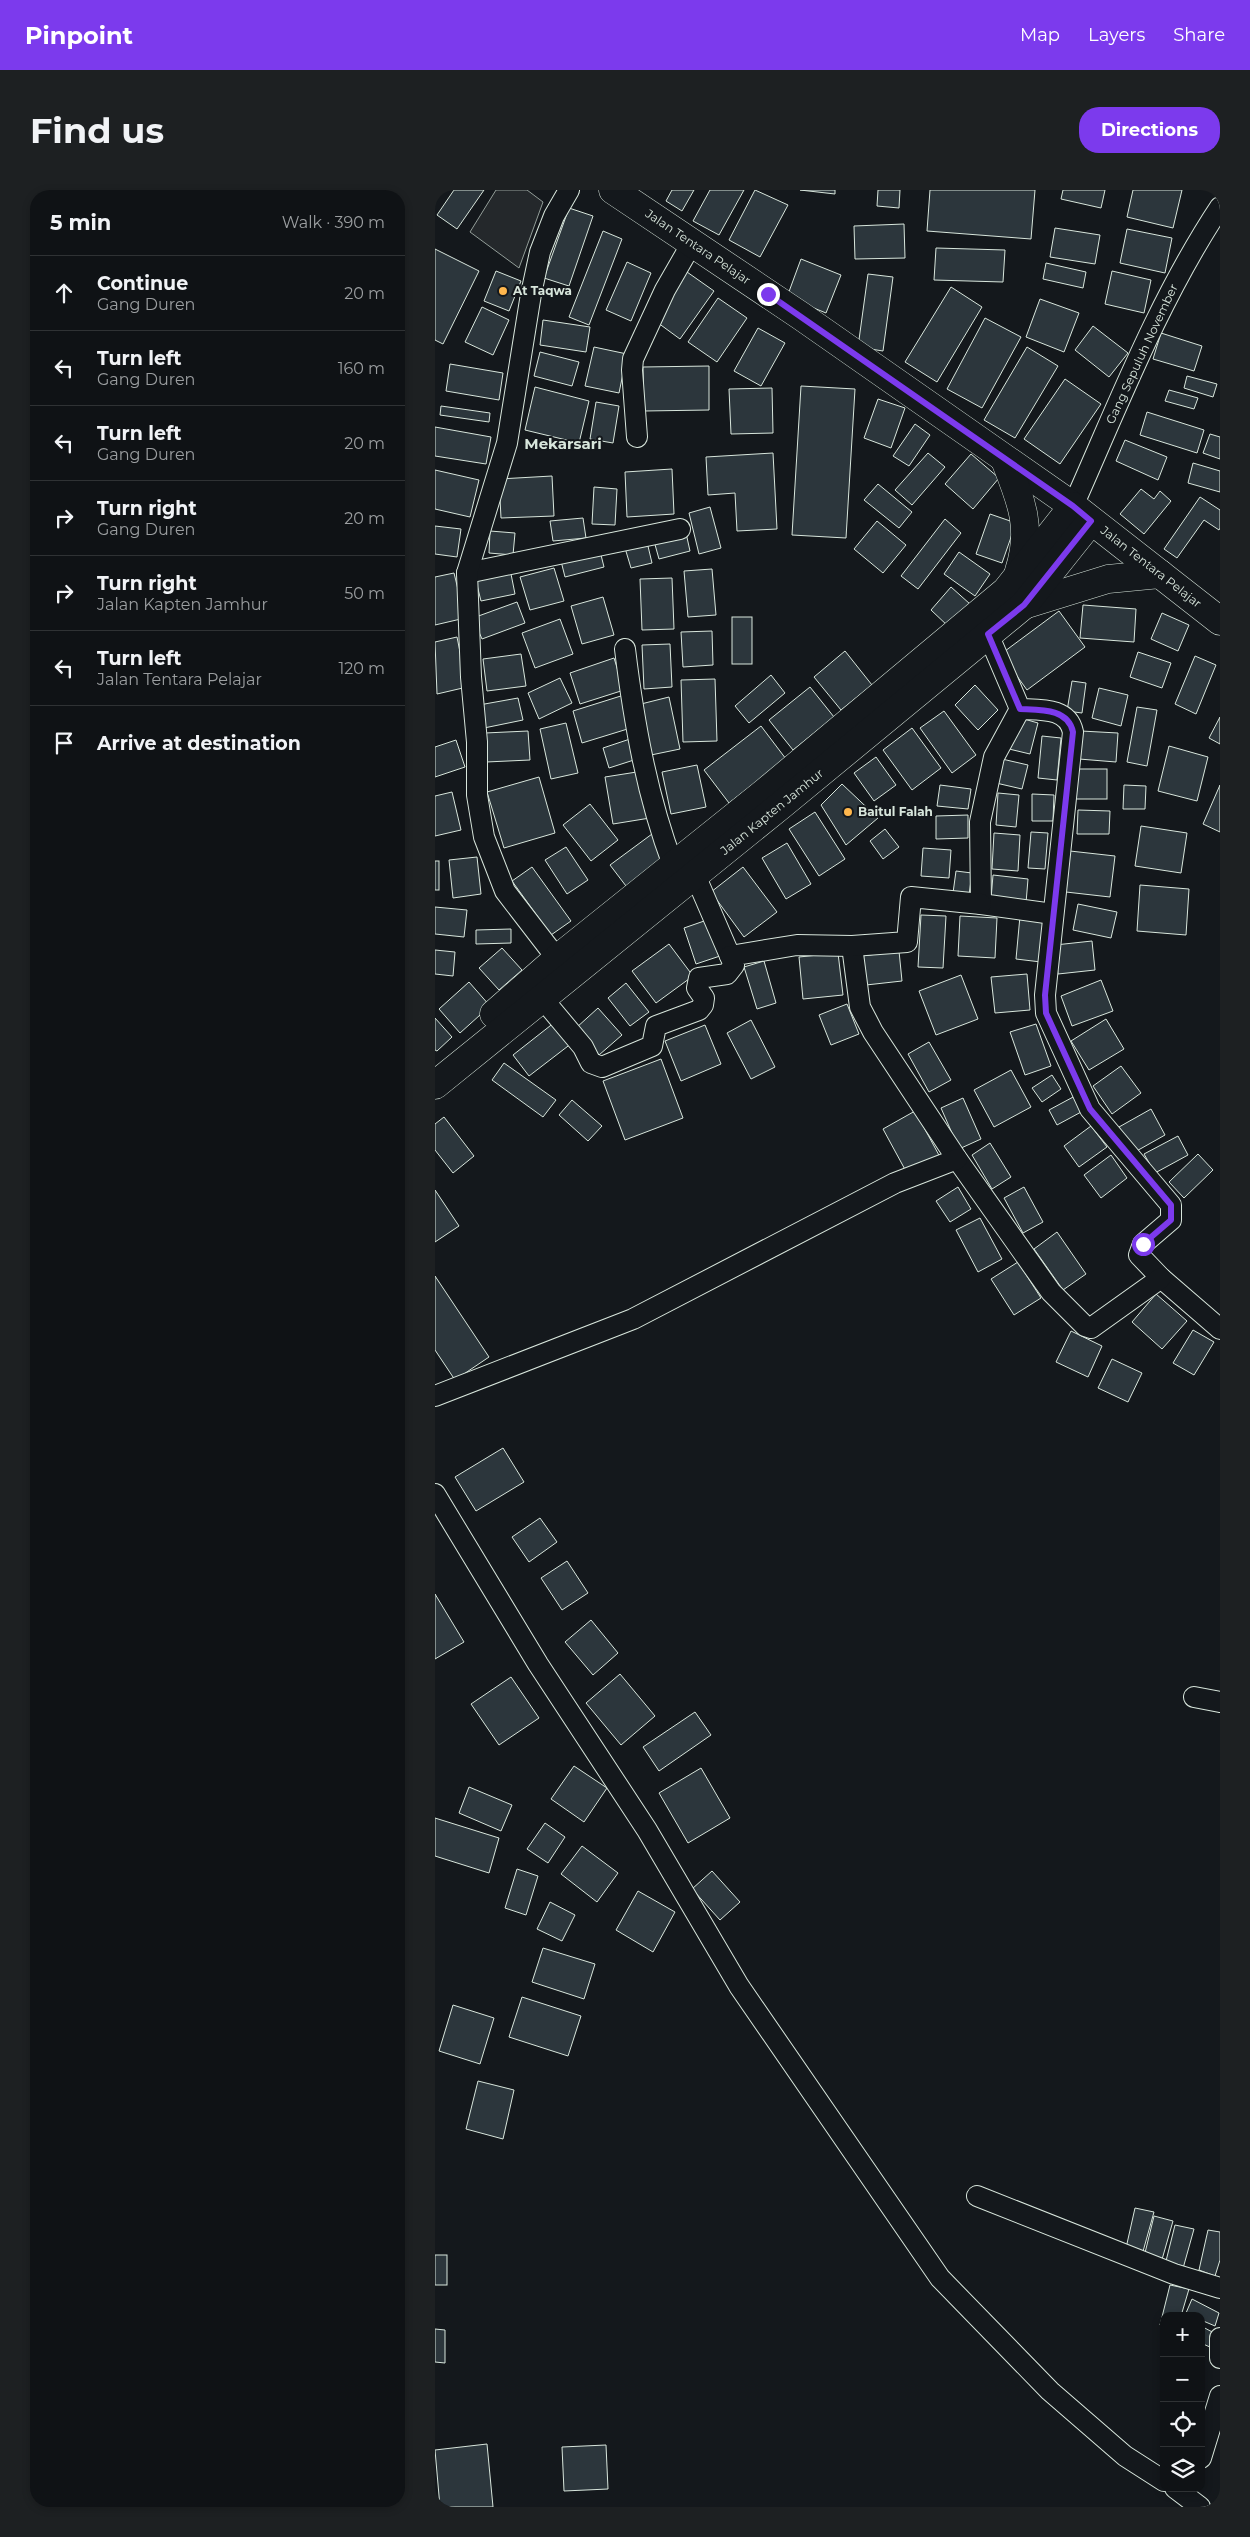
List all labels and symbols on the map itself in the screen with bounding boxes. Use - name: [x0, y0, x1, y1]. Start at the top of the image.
- street label: Jalan Tentara Pelajar: [642, 205, 754, 287]
- street label: Gang Sepuluh November: [1102, 281, 1181, 426]
- place label: At Taqwa: [512, 283, 572, 298]
- route end: [757, 283, 780, 306]
- marker: At Taqwa: [497, 285, 509, 297]
- district label: Mekarsari: [524, 434, 602, 453]
- street label: Jalan Tentara Pelajar: [1097, 522, 1205, 611]
- street label: Jalan Kapten Jamhur: [716, 765, 826, 858]
- place label: Baitul Falah: [858, 804, 933, 819]
- marker: Baitul Falah: [842, 806, 854, 818]
- route start: [1132, 1233, 1155, 1256]

